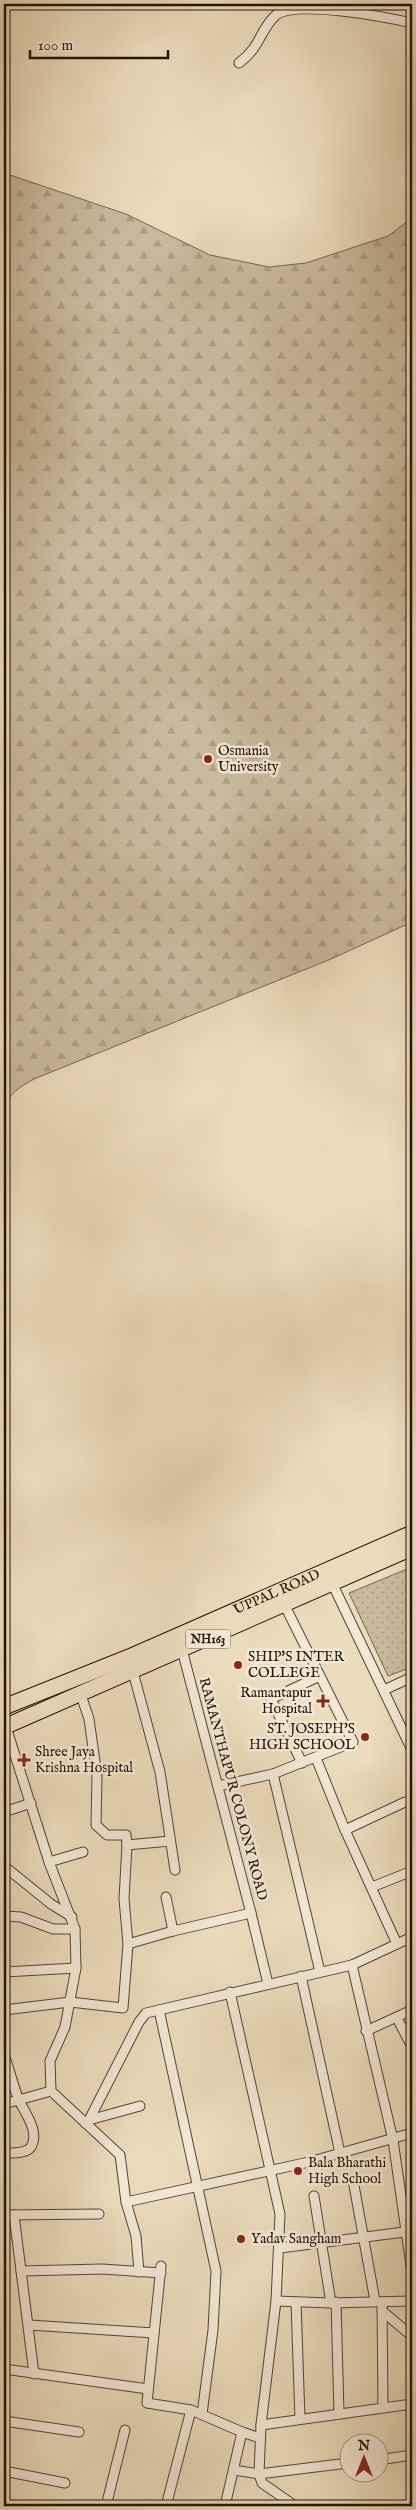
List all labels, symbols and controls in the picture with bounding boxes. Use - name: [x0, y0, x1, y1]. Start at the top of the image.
- scale bar: [30, 28, 168, 60]
- text: 100 m: [38, 36, 74, 55]
- place label: Osmania University: [218, 742, 279, 776]
- marker: Osmania University: [202, 753, 214, 765]
- street label: UPPAL ROAD: [231, 1565, 323, 1619]
- road number: NH163: [186, 1630, 230, 1648]
- place label: SHIP'S INTER COLLEGE: [248, 1648, 344, 1682]
- marker: SHIP'S INTER COLLEGE: [232, 1659, 244, 1671]
- street label: RAMANTHAPUR COLONY ROAD: [195, 1676, 271, 1902]
- place label: Ramantapur Hospital: [240, 1684, 312, 1718]
- marker: Ramantapur Hospital: [316, 1694, 330, 1708]
- place label: ST. JOSEPH'S HIGH SCHOOL: [249, 1720, 355, 1754]
- marker: ST. JOSEPH'S HIGH SCHOOL: [359, 1731, 371, 1743]
- place label: Shree Jaya Krishna Hospital: [35, 1743, 133, 1777]
- marker: Shree Jaya Krishna Hospital: [17, 1753, 31, 1767]
- place label: Bala Bharathi High School: [308, 2154, 386, 2188]
- marker: Bala Bharathi High School: [292, 2165, 304, 2177]
- place label: Yadav Sangham: [251, 2230, 342, 2248]
- marker: Yadav Sangham: [235, 2233, 247, 2245]
- north arrow: [338, 2432, 388, 2482]
- text: N: [357, 2437, 370, 2455]

